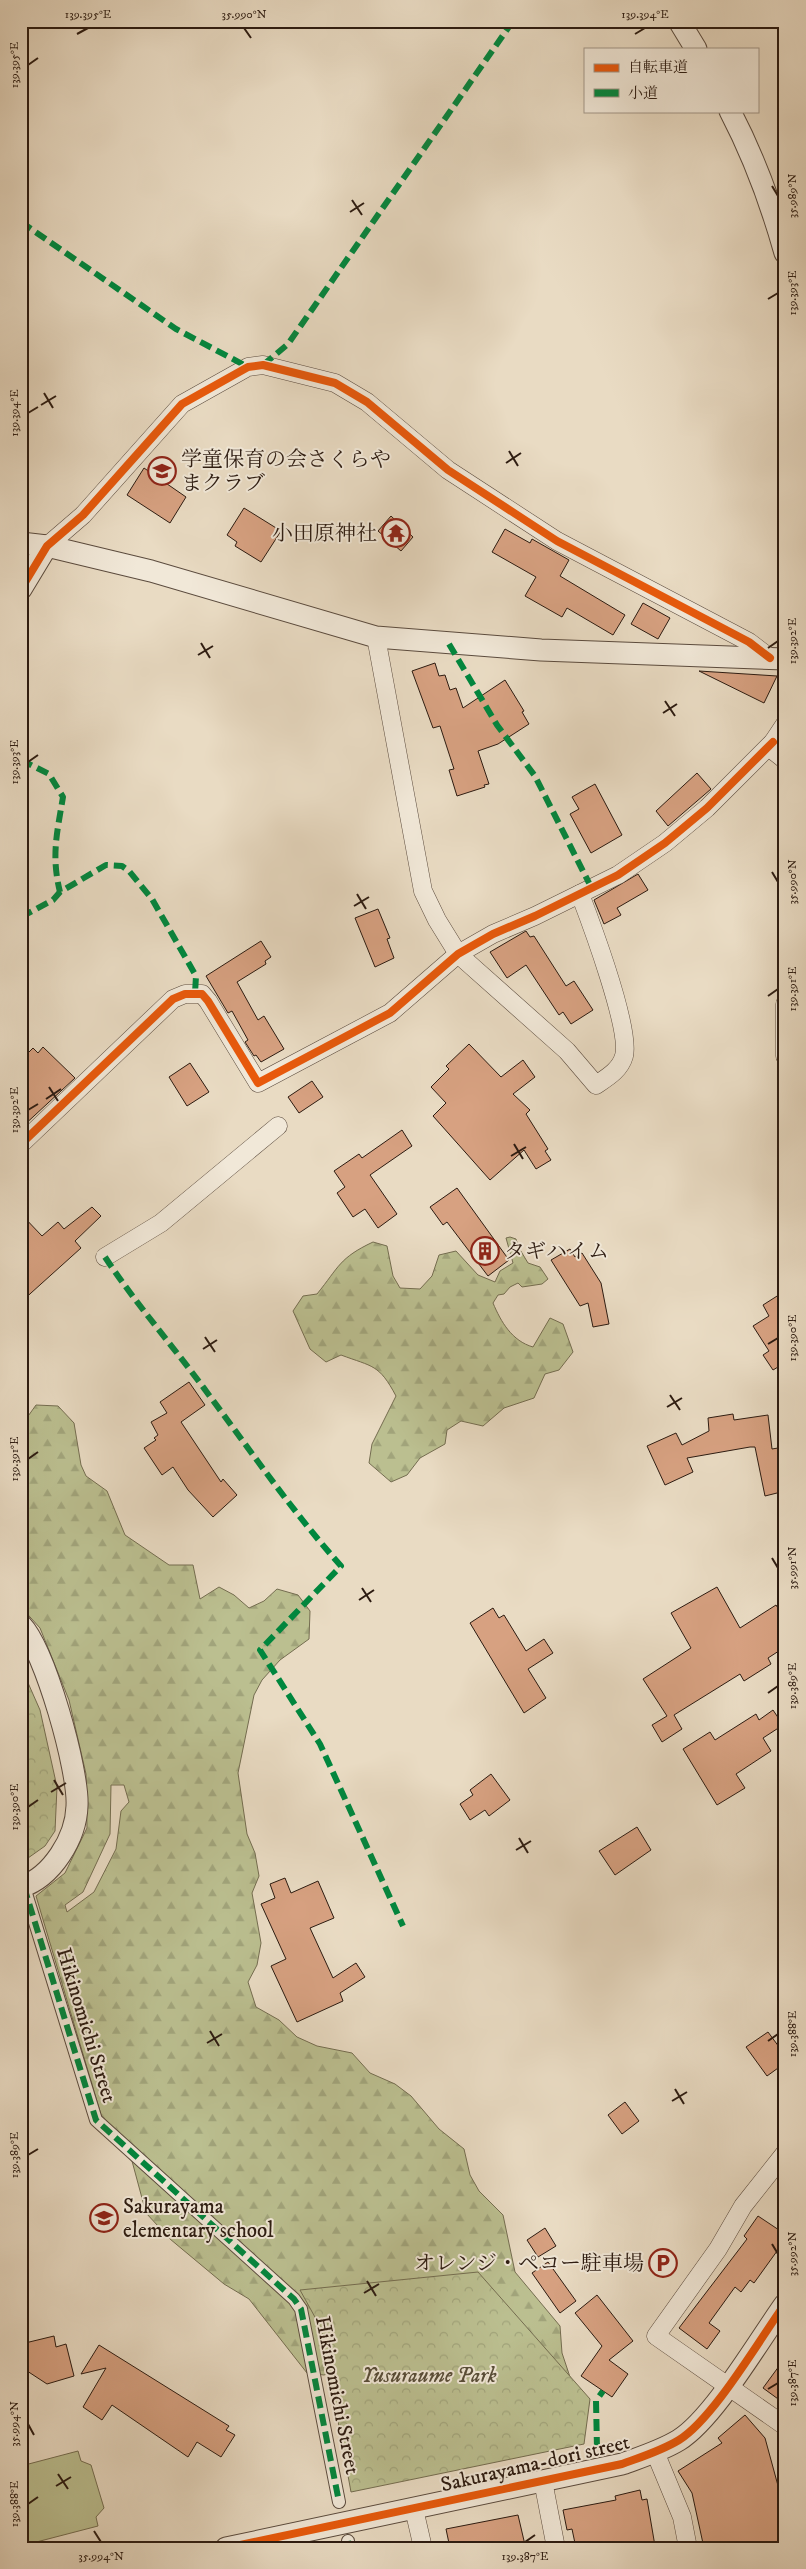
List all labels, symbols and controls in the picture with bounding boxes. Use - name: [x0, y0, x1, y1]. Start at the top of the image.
- text: 139.395°E: [65, 7, 112, 22]
- text: 35.990°N: [221, 7, 267, 22]
- text: 139.394°E: [621, 7, 669, 22]
- text: 139.395°E: [7, 41, 22, 88]
- legend: [584, 48, 758, 112]
- text: 自転車道: [628, 58, 688, 77]
- text: 小道: [628, 84, 658, 103]
- text: 35.989°N: [785, 174, 800, 218]
- text: 139.393°E: [785, 270, 800, 316]
- text: 139.394°E: [7, 389, 22, 437]
- place label: 学童保育の会さくらや まクラブ: [181, 447, 391, 497]
- school or university icon: 学童保育の会さくらや まクラブ: [147, 456, 177, 486]
- temple icon: 小田原神社: [381, 518, 411, 548]
- place label: 小田原神社: [272, 521, 377, 547]
- text: 139.392°E: [785, 617, 800, 664]
- text: 139.393°E: [7, 739, 22, 785]
- text: 35.990°N: [785, 859, 800, 905]
- text: 139.391°E: [785, 966, 800, 1011]
- text: 139.392°E: [7, 1086, 22, 1133]
- building icon: タギハイム: [470, 1236, 500, 1266]
- place label: タギハイム: [504, 1239, 609, 1265]
- text: 139.390°E: [785, 1314, 800, 1361]
- text: 139.391°E: [7, 1436, 22, 1481]
- text: 35.991°N: [785, 1546, 800, 1589]
- text: 139.389°E: [785, 1662, 800, 1709]
- text: 139.390°E: [7, 1783, 22, 1830]
- street label: Hikinomichi Street: [50, 1945, 122, 2106]
- text: 139.388°E: [785, 2010, 800, 2057]
- text: 139.389°E: [7, 2131, 22, 2178]
- place label: Sakurayama elementary school: [123, 2194, 274, 2244]
- school or university icon: Sakurayama elementary school: [89, 2203, 119, 2233]
- text: 35.992°N: [785, 2232, 800, 2276]
- parking icon: オレンジ・ペコー駐車場: [648, 2248, 678, 2278]
- place label: オレンジ・ペコー駐車場: [414, 2251, 644, 2277]
- street label: Hikinomichi Street: [309, 2314, 365, 2477]
- text: 139.387°E: [785, 2359, 800, 2406]
- park label: Yusuraume Park: [361, 2363, 497, 2389]
- text: 35.994°N: [7, 2401, 22, 2447]
- street label: Sakurayama-dori street: [438, 2430, 633, 2498]
- text: 139.388°E: [7, 2480, 22, 2527]
- text: 35.994°N: [78, 2549, 124, 2564]
- text: 139.387°E: [502, 2549, 549, 2564]

